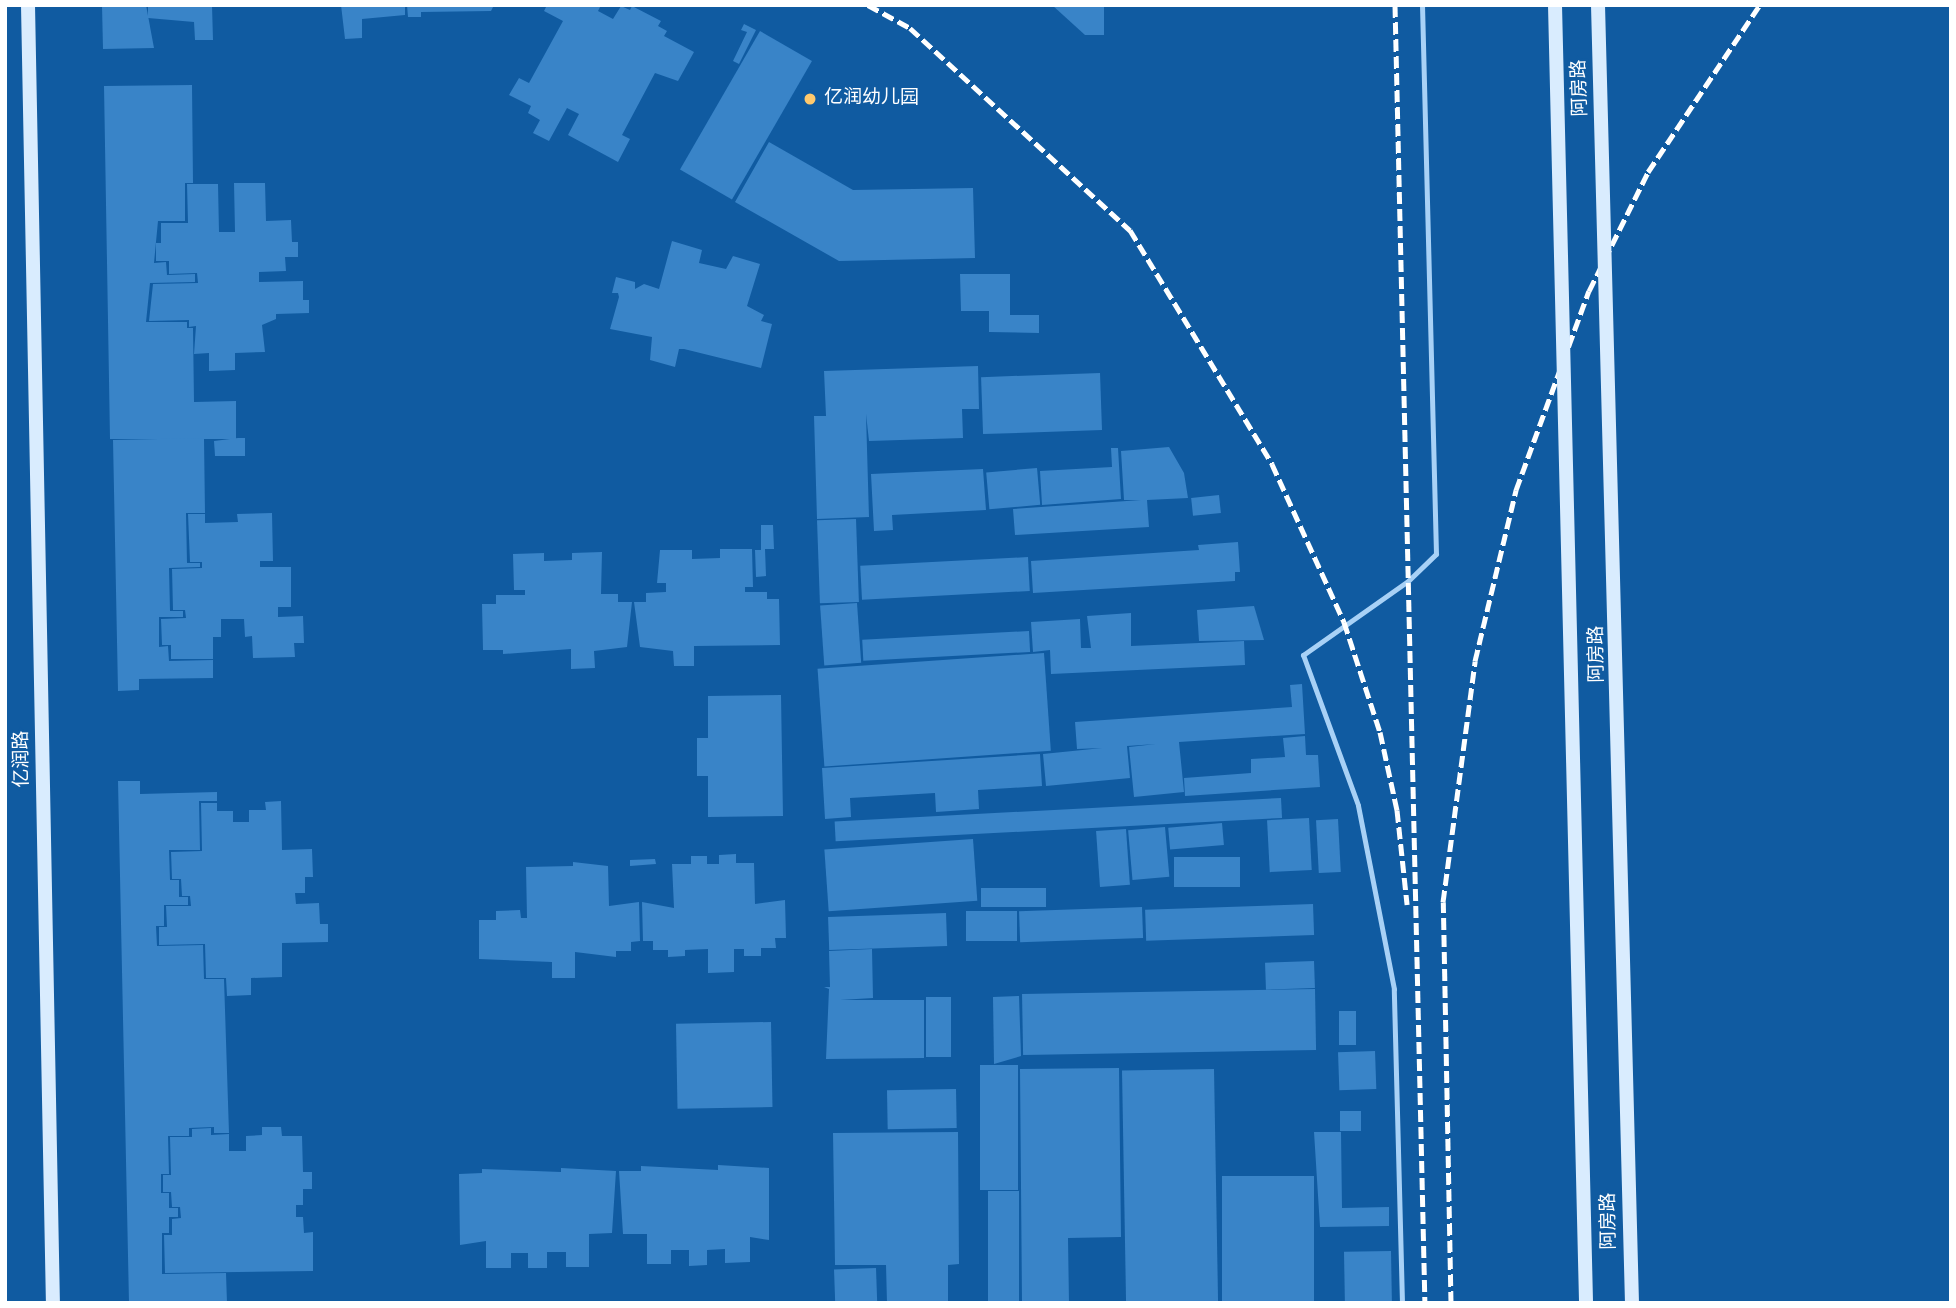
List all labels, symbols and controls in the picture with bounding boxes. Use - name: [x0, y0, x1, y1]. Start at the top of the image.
- street label: 阿房路: [1569, 59, 1593, 117]
- place label: 亿润幼儿园: [824, 88, 919, 110]
- marker: 亿润幼儿园: [802, 91, 818, 107]
- street label: 阿房路: [1586, 625, 1610, 683]
- street label: 亿润路: [11, 730, 35, 788]
- street label: 阿房路: [1598, 1192, 1622, 1250]

